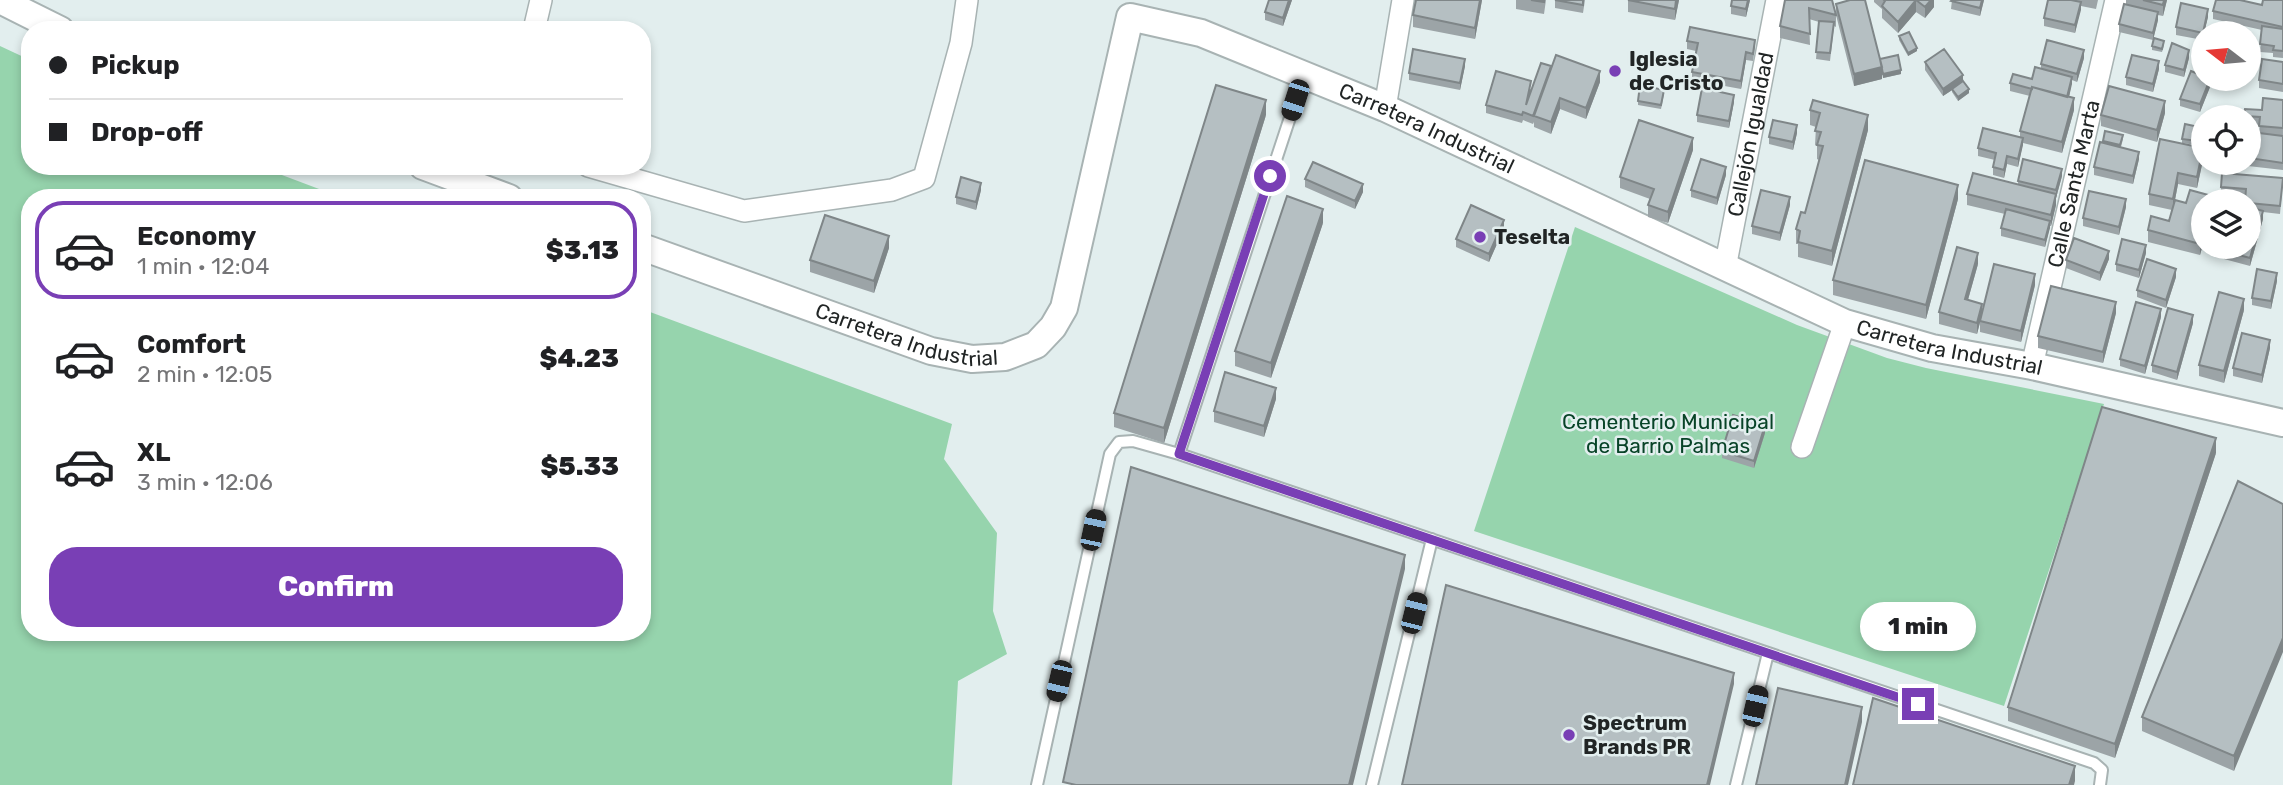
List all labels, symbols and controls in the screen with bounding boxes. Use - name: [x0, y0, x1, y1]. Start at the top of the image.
- north arrow: [2191, 21, 2261, 91]
- map controls: [2191, 21, 2261, 259]
- place label: Iglesia de Cristo: [1629, 46, 1724, 95]
- text: Pickup: [91, 50, 180, 81]
- street label: Callejón Igualdad: [1722, 50, 1779, 219]
- marker: Iglesia de Cristo: [1607, 63, 1623, 79]
- car: [1279, 77, 1312, 123]
- street label: Carretera Industrial: [1335, 78, 1518, 179]
- street label: Calle Santa Marta: [2042, 97, 2105, 270]
- button: locate: [2191, 105, 2261, 175]
- text: Drop-off: [91, 117, 203, 148]
- route start: [1254, 160, 1286, 192]
- button: layers: [2191, 189, 2261, 259]
- icon: car: [53, 219, 116, 282]
- text: Economy: [137, 221, 256, 252]
- place label: Teselta: [1494, 224, 1570, 249]
- marker: Teselta: [1472, 229, 1488, 245]
- text: $3.13: [546, 235, 619, 266]
- text: 1 min · 12:04: [137, 252, 269, 280]
- street label: Carretera Industrial: [812, 297, 999, 371]
- street label: Carretera Industrial: [1854, 314, 2045, 380]
- icon: car: [53, 327, 116, 390]
- text: Comfort: [137, 329, 246, 360]
- text: $4.23: [540, 343, 619, 374]
- text: 2 min · 12:05: [137, 360, 272, 388]
- park label: Cementerio Municipal de Barrio Palmas: [1562, 409, 1774, 458]
- icon: car: [53, 435, 116, 498]
- text: XL: [137, 437, 170, 468]
- text: $5.33: [540, 451, 619, 482]
- text: 3 min · 12:06: [137, 468, 273, 496]
- car: [1079, 507, 1108, 553]
- button: Confirm: [49, 547, 623, 627]
- car: [1399, 590, 1430, 636]
- callout: 1 min: [1860, 602, 1976, 652]
- text: 1 min: [1888, 612, 1948, 640]
- car: [1045, 658, 1074, 704]
- car: [1741, 683, 1770, 729]
- route end: [1902, 688, 1934, 720]
- place label: Spectrum Brands PR: [1583, 710, 1691, 759]
- marker: Spectrum Brands PR: [1561, 727, 1577, 743]

